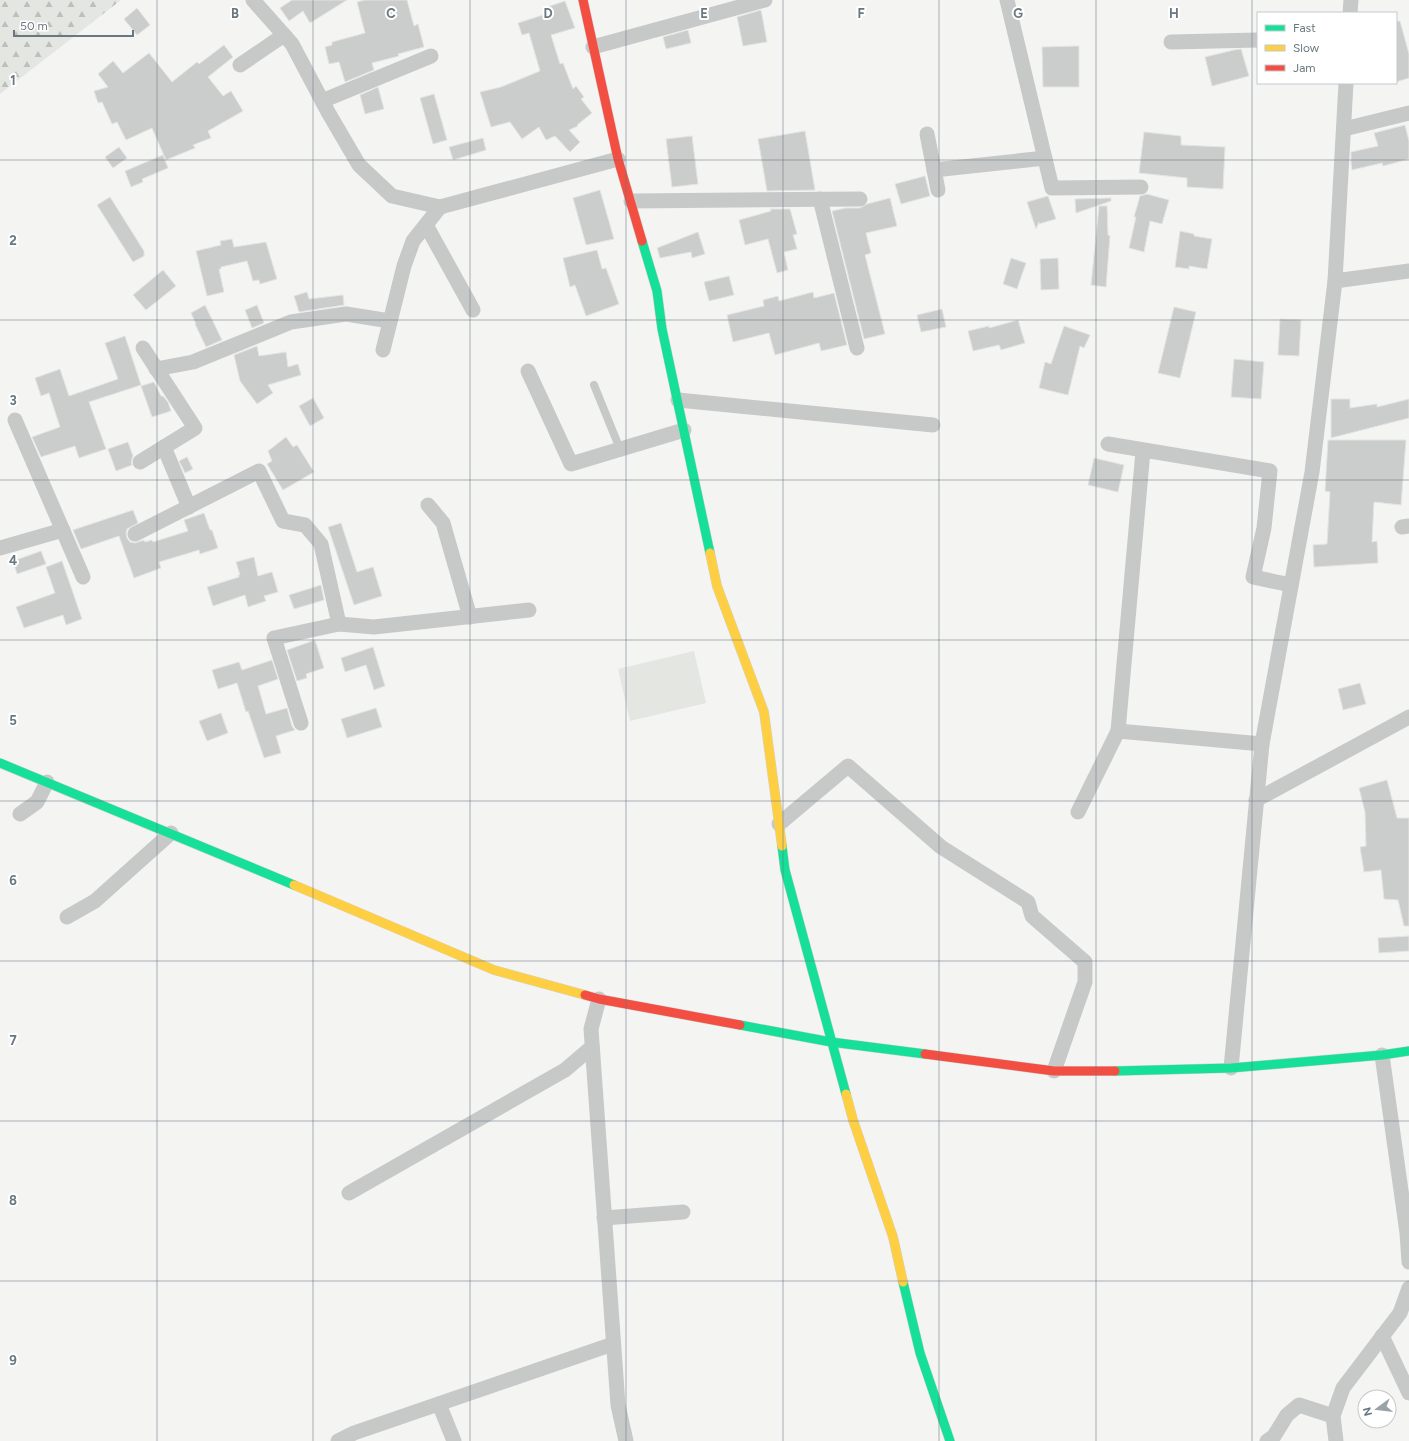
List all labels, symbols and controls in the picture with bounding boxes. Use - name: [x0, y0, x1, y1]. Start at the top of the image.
- text: B: [231, 6, 239, 21]
- text: C: [386, 6, 396, 21]
- text: D: [543, 6, 553, 21]
- text: E: [700, 6, 708, 21]
- text: F: [857, 6, 865, 21]
- text: G: [1013, 6, 1023, 21]
- text: H: [1169, 6, 1179, 21]
- scale bar: [14, 12, 133, 38]
- legend: [1257, 12, 1397, 84]
- text: 50 m: [20, 19, 48, 33]
- text: Fast: [1293, 21, 1316, 35]
- text: Slow: [1293, 41, 1320, 55]
- text: Jam: [1293, 61, 1316, 75]
- text: 1: [10, 73, 16, 88]
- text: 2: [9, 233, 17, 248]
- text: 3: [9, 393, 17, 408]
- text: 4: [9, 553, 17, 568]
- text: 5: [9, 713, 17, 728]
- text: 6: [9, 873, 17, 888]
- text: 7: [9, 1033, 17, 1048]
- text: 8: [9, 1193, 17, 1208]
- text: 9: [9, 1353, 17, 1368]
- north arrow: [1357, 1389, 1397, 1429]
- text: N: [1360, 1406, 1375, 1417]

